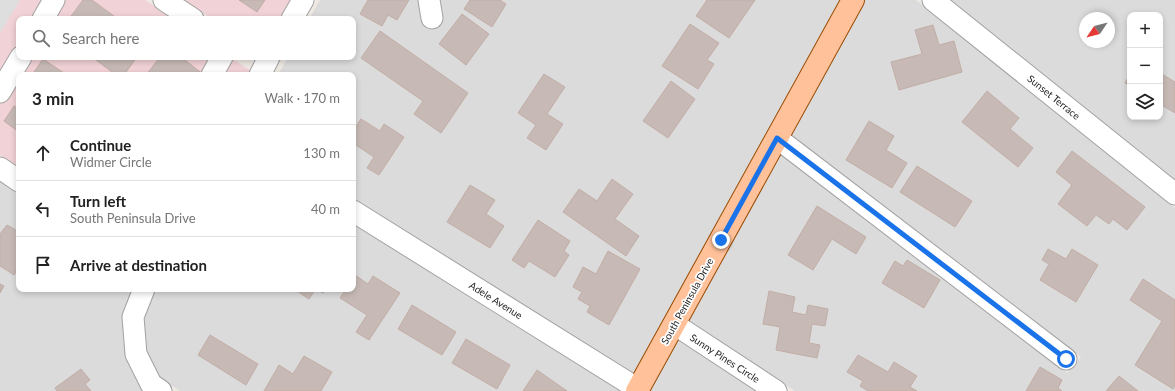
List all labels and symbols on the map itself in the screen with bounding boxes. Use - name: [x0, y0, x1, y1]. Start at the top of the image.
- north arrow: [1079, 12, 1115, 48]
- street label: Sunset Terrace: [1025, 72, 1083, 122]
- route end: [712, 231, 730, 249]
- street label: South Peninsula Drive: [658, 256, 716, 346]
- street label: Adele Avenue: [467, 279, 525, 321]
- street label: Sunny Pines Circle: [688, 331, 762, 385]
- route start: [1057, 350, 1075, 368]

